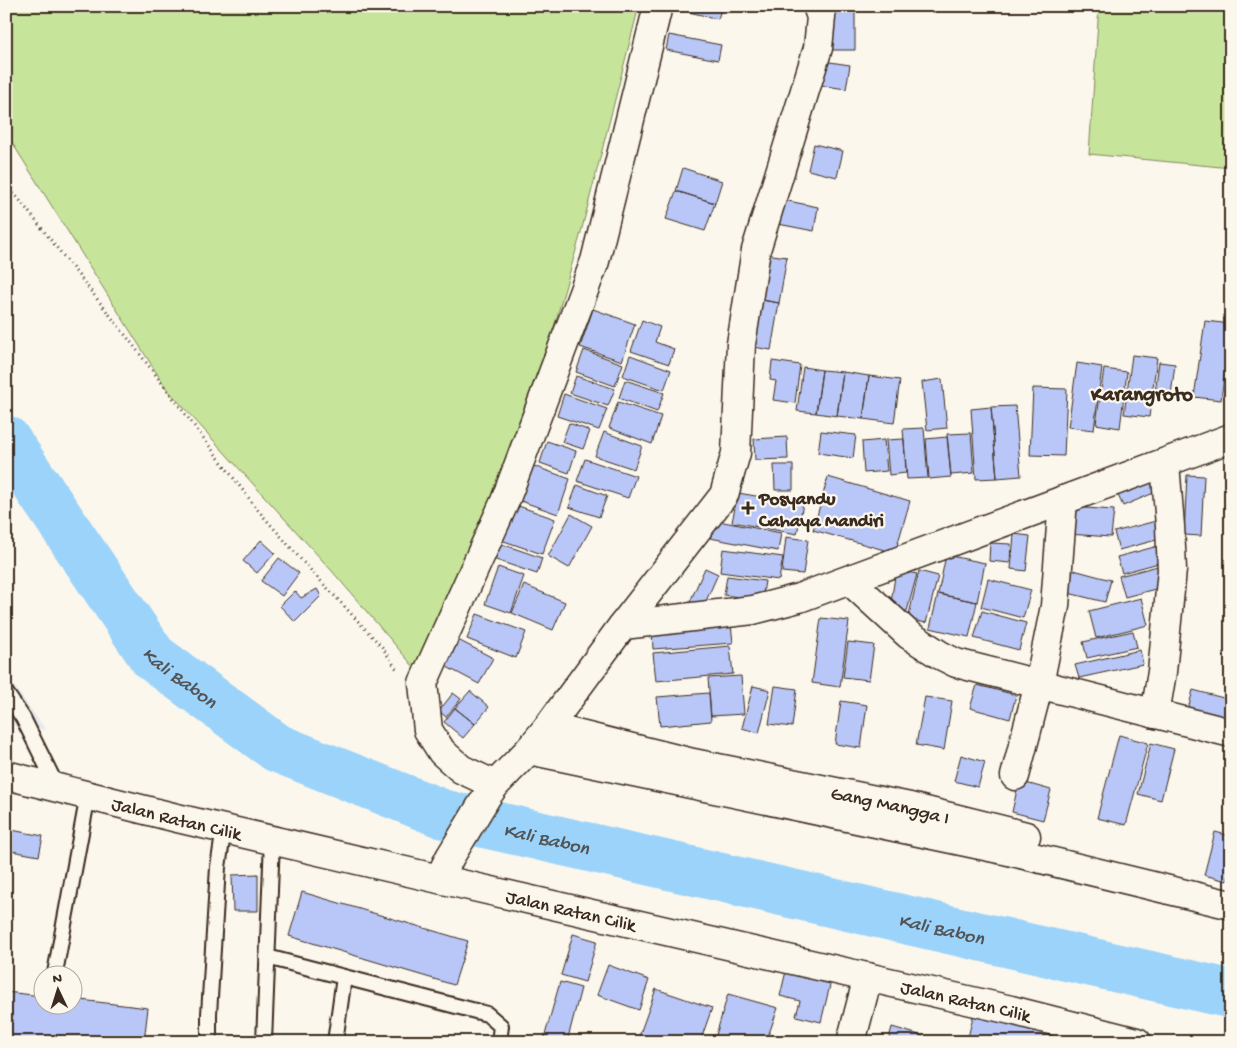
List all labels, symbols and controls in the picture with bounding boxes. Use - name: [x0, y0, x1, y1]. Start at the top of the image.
- district label: Karangroto: [1090, 384, 1193, 409]
- place label: Posyandu Cahaya Mandiri: [758, 489, 884, 534]
- marker: Posyandu Cahaya Mandiri: [741, 501, 755, 515]
- water label: Kali Babon: [135, 644, 221, 715]
- street label: Gang Mangga I: [828, 783, 951, 831]
- street label: Jalan Ratan Cilik: [109, 794, 245, 848]
- water label: Kali Babon: [501, 820, 592, 862]
- street label: Jalan Ratan Cilik: [503, 887, 639, 939]
- water label: Kali Babon: [896, 910, 986, 952]
- north arrow: [32, 966, 82, 1016]
- text: N: [52, 971, 62, 988]
- street label: Jalan Ratan Cilik: [898, 977, 1034, 1030]

